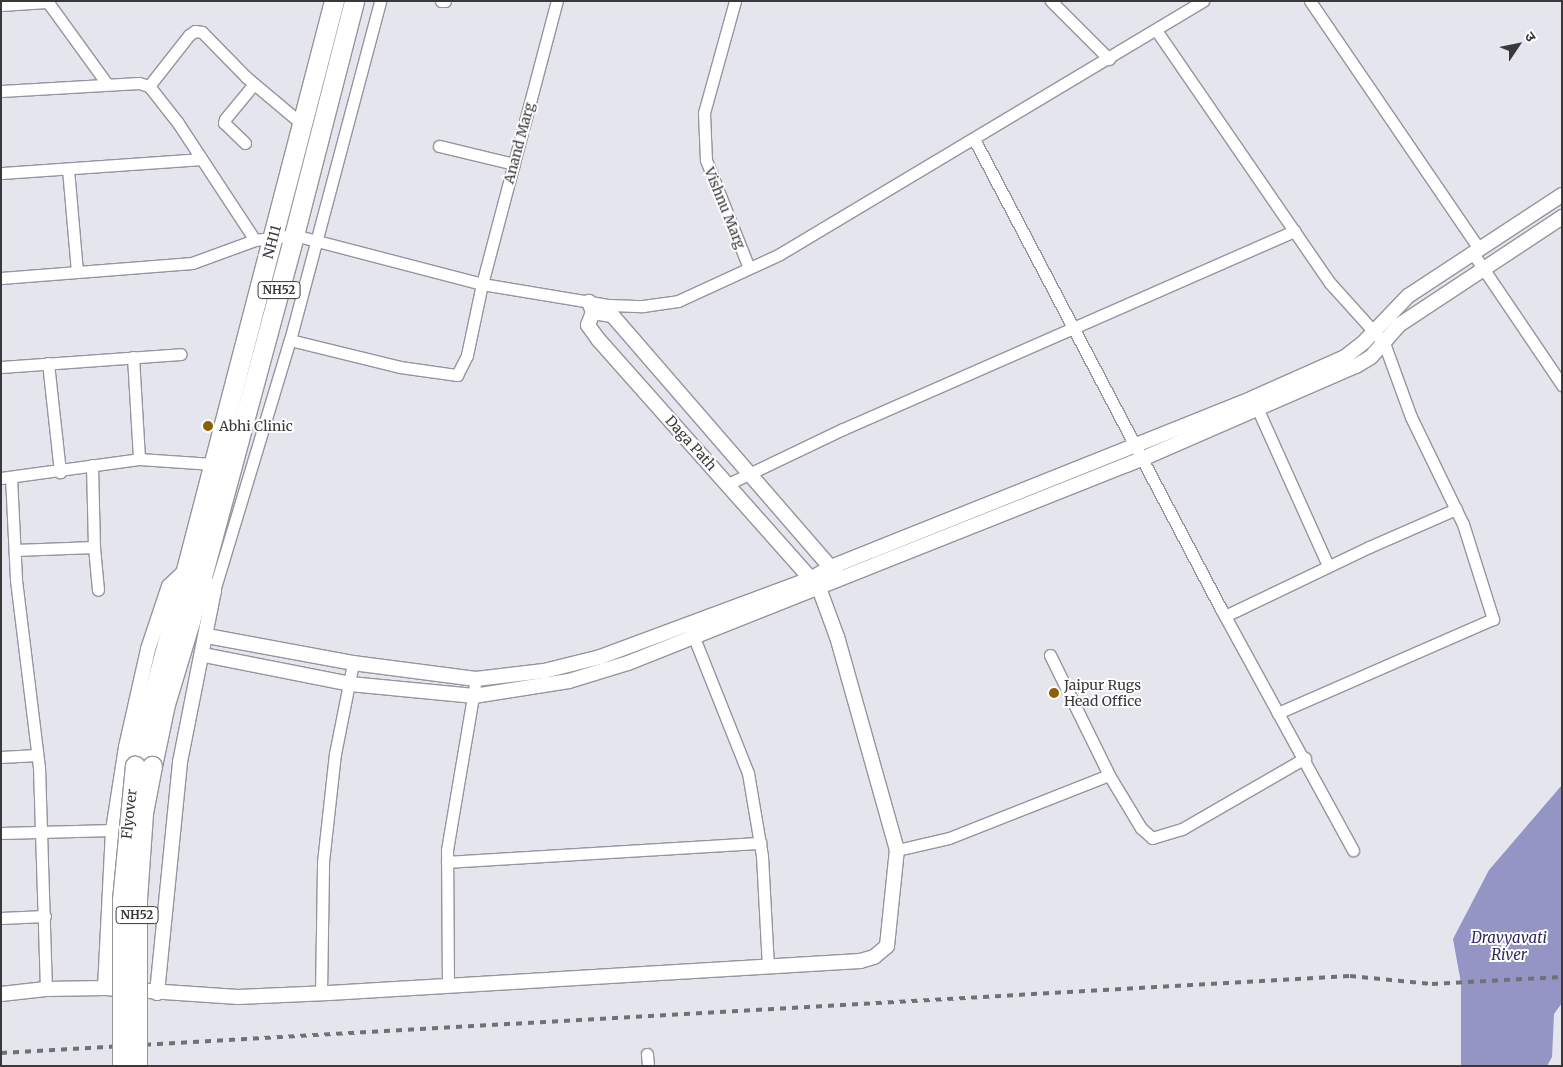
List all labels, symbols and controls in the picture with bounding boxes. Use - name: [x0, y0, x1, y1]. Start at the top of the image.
- north arrow: [1493, 20, 1543, 70]
- text: उ: [1521, 28, 1540, 45]
- street label: Anand Marg: [500, 100, 538, 186]
- street label: Vishnu Marg: [701, 165, 749, 251]
- street label: NH11: [259, 223, 285, 261]
- road number: NH52: [256, 280, 302, 300]
- street label: Daga Path: [662, 412, 720, 474]
- place label: Abhi Clinic: [219, 418, 293, 434]
- marker: Abhi Clinic: [201, 419, 215, 433]
- place label: Jaipur Rugs Head Office: [1064, 677, 1141, 710]
- marker: Jaipur Rugs Head Office: [1048, 687, 1060, 699]
- street label: Flyover: [118, 788, 140, 840]
- road number: NH52: [114, 906, 160, 924]
- water label: Dravyavati River: [1471, 928, 1547, 963]

